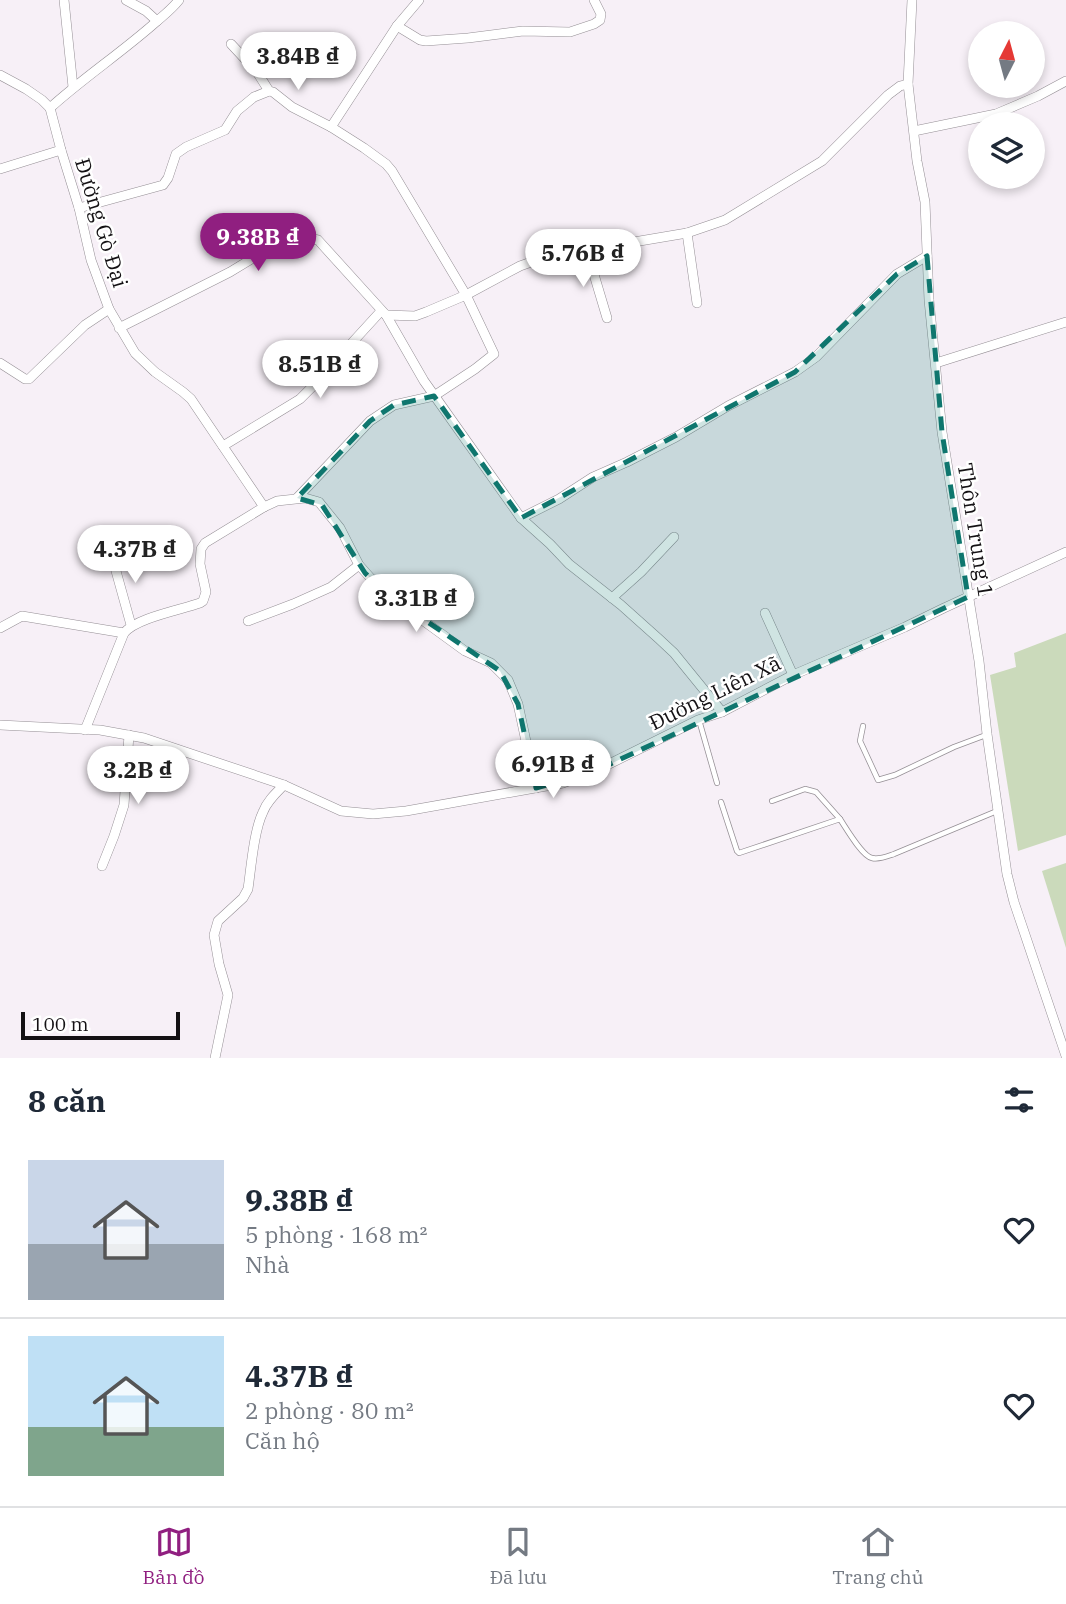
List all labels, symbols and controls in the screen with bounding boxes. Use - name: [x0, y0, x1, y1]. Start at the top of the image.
- north arrow: [968, 21, 1045, 98]
- map controls: [968, 21, 1045, 189]
- pin: 3.84B ₫: [233, 32, 363, 92]
- text: 3.84B ₫: [256, 40, 340, 70]
- button: layers: [968, 112, 1045, 189]
- street label: Đường Gò Đại: [69, 154, 135, 291]
- pin: 9.38B ₫: [193, 214, 323, 273]
- text: 9.38B ₫: [216, 221, 300, 251]
- pin: 5.76B ₫: [518, 230, 648, 289]
- text: 5.76B ₫: [541, 237, 625, 267]
- pin: 8.51B ₫: [255, 340, 385, 400]
- text: 8.51B ₫: [278, 348, 362, 378]
- street label: Thôn Trung 1: [952, 461, 1000, 599]
- pin: 4.37B ₫: [70, 526, 200, 585]
- text: 4.37B ₫: [93, 533, 177, 563]
- pin: 3.31B ₫: [351, 574, 481, 634]
- text: 3.31B ₫: [374, 582, 458, 612]
- street label: Đường Liên Xã: [644, 648, 785, 736]
- pin: 6.91B ₫: [488, 740, 618, 800]
- pin: 3.2B ₫: [81, 746, 195, 806]
- text: 6.91B ₫: [511, 748, 595, 778]
- text: 3.2B ₫: [103, 754, 173, 784]
- scale bar: [21, 1009, 180, 1041]
- text: 100 m: [32, 1012, 89, 1036]
- text: 8 căn: [28, 1081, 106, 1120]
- icon: filters: [1000, 1081, 1038, 1119]
- text: 9.38B ₫: [245, 1180, 354, 1219]
- icon: home: [84, 1188, 168, 1272]
- icon: heart: [1000, 1211, 1038, 1249]
- text: 5 phòng · 168 m²: [245, 1219, 428, 1249]
- text: Nhà: [245, 1249, 290, 1279]
- text: 4.37B ₫: [245, 1356, 354, 1395]
- icon: home: [84, 1364, 168, 1448]
- icon: heart: [1000, 1387, 1038, 1425]
- text: 2 phòng · 80 m²: [245, 1395, 414, 1425]
- text: Căn hộ: [245, 1425, 320, 1455]
- tab: Bản đồ: [143, 1523, 205, 1589]
- tab: Đã lưu: [490, 1523, 547, 1589]
- tab: Trang chủ: [832, 1523, 923, 1589]

